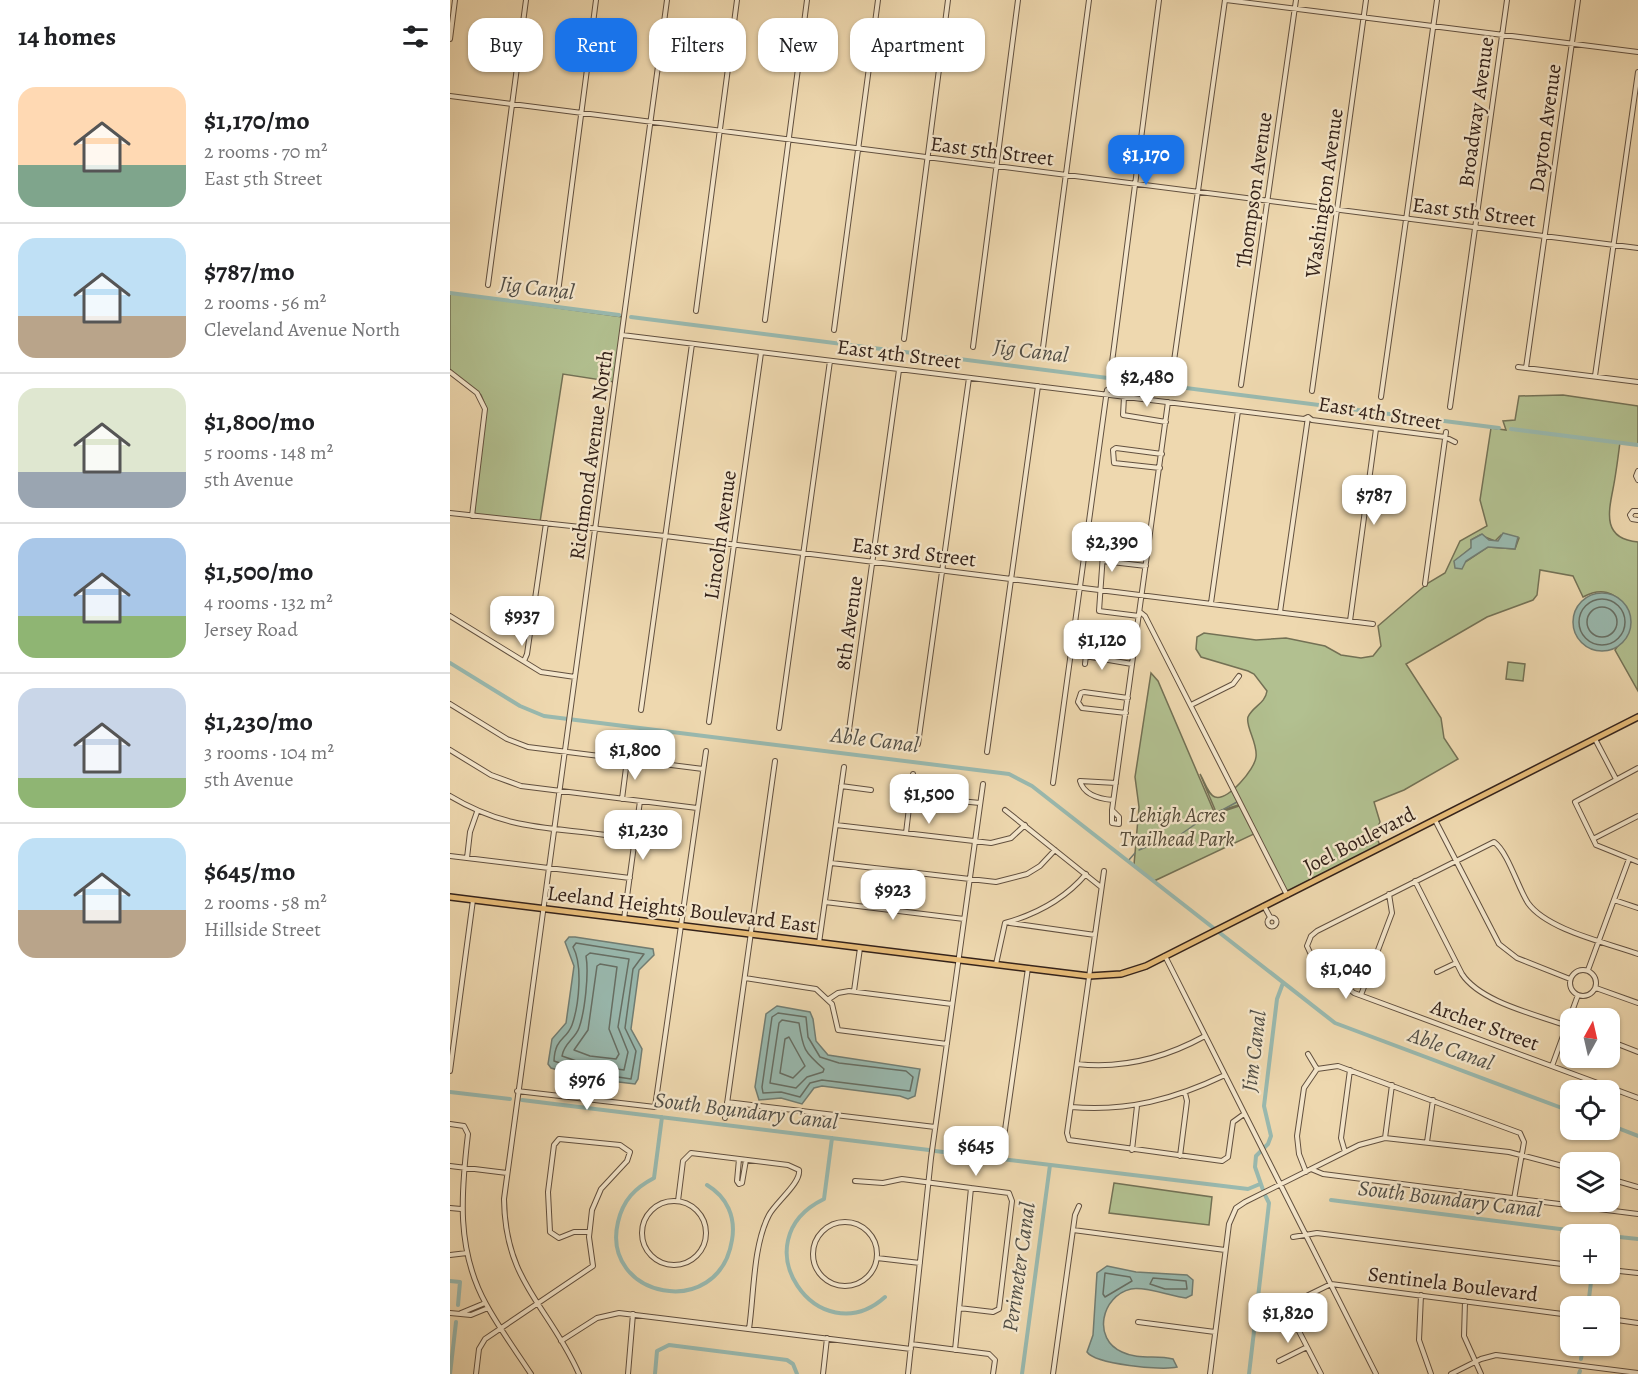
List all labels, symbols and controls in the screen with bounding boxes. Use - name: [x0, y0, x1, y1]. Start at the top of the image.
- chip: Buy: [468, 18, 543, 72]
- chip: Rent: [555, 18, 637, 72]
- chip: Filters: [649, 18, 746, 72]
- chip: New: [758, 18, 838, 72]
- chip: Apartment: [850, 18, 985, 72]
- text: 14 homes: [18, 19, 116, 54]
- icon: filters: [399, 20, 432, 53]
- street label: Broadway Avenue: [1452, 35, 1500, 189]
- street label: Dayton Avenue: [1522, 62, 1568, 194]
- text: $1,170/mo: [204, 103, 310, 138]
- street label: Washington Avenue: [1298, 106, 1350, 281]
- street label: Thompson Avenue: [1229, 110, 1279, 270]
- icon: home: [66, 111, 138, 183]
- street label: East 5th Street: [929, 130, 1055, 172]
- pin: $1,170: [1097, 135, 1195, 186]
- text: 2 rooms · 70 m²: [204, 138, 328, 165]
- text: $1,170: [1122, 141, 1170, 168]
- text: East 5th Street: [204, 165, 322, 192]
- street label: East 5th Street: [1411, 191, 1537, 233]
- text: $787/mo: [204, 254, 295, 289]
- icon: home: [66, 262, 138, 334]
- water label: Jig Canal: [497, 268, 577, 308]
- text: 2 rooms · 56 m²: [204, 289, 326, 316]
- text: Cleveland Avenue North: [204, 316, 400, 343]
- water label: Jig Canal: [991, 331, 1071, 371]
- street label: East 4th Street: [835, 333, 963, 376]
- street label: Richmond Avenue North: [562, 348, 620, 562]
- pin: $2,480: [1098, 357, 1196, 408]
- text: $2,480: [1120, 363, 1174, 390]
- street label: East 4th Street: [1316, 389, 1444, 437]
- text: $1,800/mo: [204, 404, 315, 439]
- icon: home: [66, 412, 138, 484]
- text: 5 rooms · 148 m²: [204, 439, 333, 466]
- text: 5th Avenue: [204, 466, 293, 493]
- street label: Lincoln Avenue: [697, 468, 743, 602]
- pin: $787: [1338, 475, 1410, 526]
- text: $787: [1356, 481, 1392, 508]
- pin: $2,390: [1063, 522, 1161, 573]
- text: $2,390: [1086, 528, 1138, 555]
- street label: East 3rd Street: [850, 530, 978, 574]
- text: $1,500/mo: [204, 554, 313, 589]
- icon: home: [66, 562, 138, 634]
- street label: 8th Avenue: [829, 574, 869, 672]
- text: 4 rooms · 132 m²: [204, 589, 333, 616]
- pin: $937: [486, 596, 558, 647]
- text: $937: [504, 602, 540, 629]
- text: Jersey Road: [204, 616, 298, 643]
- pin: $1,120: [1053, 620, 1151, 671]
- text: $1,120: [1078, 626, 1126, 653]
- text: $1,230/mo: [204, 704, 313, 739]
- icon: home: [66, 712, 138, 784]
- water label: Able Canal: [828, 720, 921, 760]
- pin: $1,800: [586, 730, 684, 781]
- text: $1,800: [609, 736, 661, 763]
- text: 3 rooms · 104 m²: [204, 739, 334, 766]
- text: 5th Avenue: [204, 766, 293, 793]
- pin: $1,500: [880, 774, 978, 825]
- text: $1,500: [904, 780, 954, 807]
- street label: Joel Boulevard: [1298, 800, 1420, 880]
- park label: Lehigh Acres Trailhead Park: [1119, 801, 1235, 853]
- pin: $1,230: [594, 810, 692, 861]
- text: $1,230: [618, 816, 668, 843]
- text: $645/mo: [204, 854, 295, 889]
- icon: home: [66, 862, 138, 934]
- pin: $923: [857, 870, 929, 921]
- text: $923: [875, 876, 911, 903]
- street label: Leeland Heights Boulevard East: [546, 879, 818, 939]
- text: 2 rooms · 58 m²: [204, 889, 327, 916]
- text: Hillside Street: [204, 916, 321, 943]
- pin: $1,040: [1297, 949, 1395, 1000]
- text: $1,040: [1320, 955, 1372, 982]
- street label: Archer Street: [1426, 992, 1543, 1058]
- water label: Jim Canal: [1234, 1008, 1274, 1094]
- north arrow: [1560, 1008, 1620, 1068]
- map controls: [1560, 1008, 1620, 1356]
- water label: Able Canal: [1403, 1019, 1498, 1078]
- pin: $976: [551, 1060, 623, 1111]
- text: $976: [569, 1066, 605, 1093]
- button: locate: [1560, 1080, 1620, 1140]
- water label: South Boundary Canal: [652, 1085, 840, 1137]
- pin: $645: [940, 1126, 1012, 1177]
- text: $645: [958, 1132, 994, 1159]
- button: layers: [1560, 1152, 1620, 1212]
- water label: South Boundary Canal: [1356, 1173, 1544, 1225]
- water label: Perimeter Canal: [995, 1200, 1043, 1334]
- button: +: [1560, 1224, 1620, 1284]
- street label: Sentinela Boulevard: [1366, 1260, 1540, 1308]
- pin: $1,820: [1239, 1293, 1337, 1344]
- button: −: [1560, 1296, 1620, 1356]
- text: $1,820: [1262, 1299, 1314, 1326]

